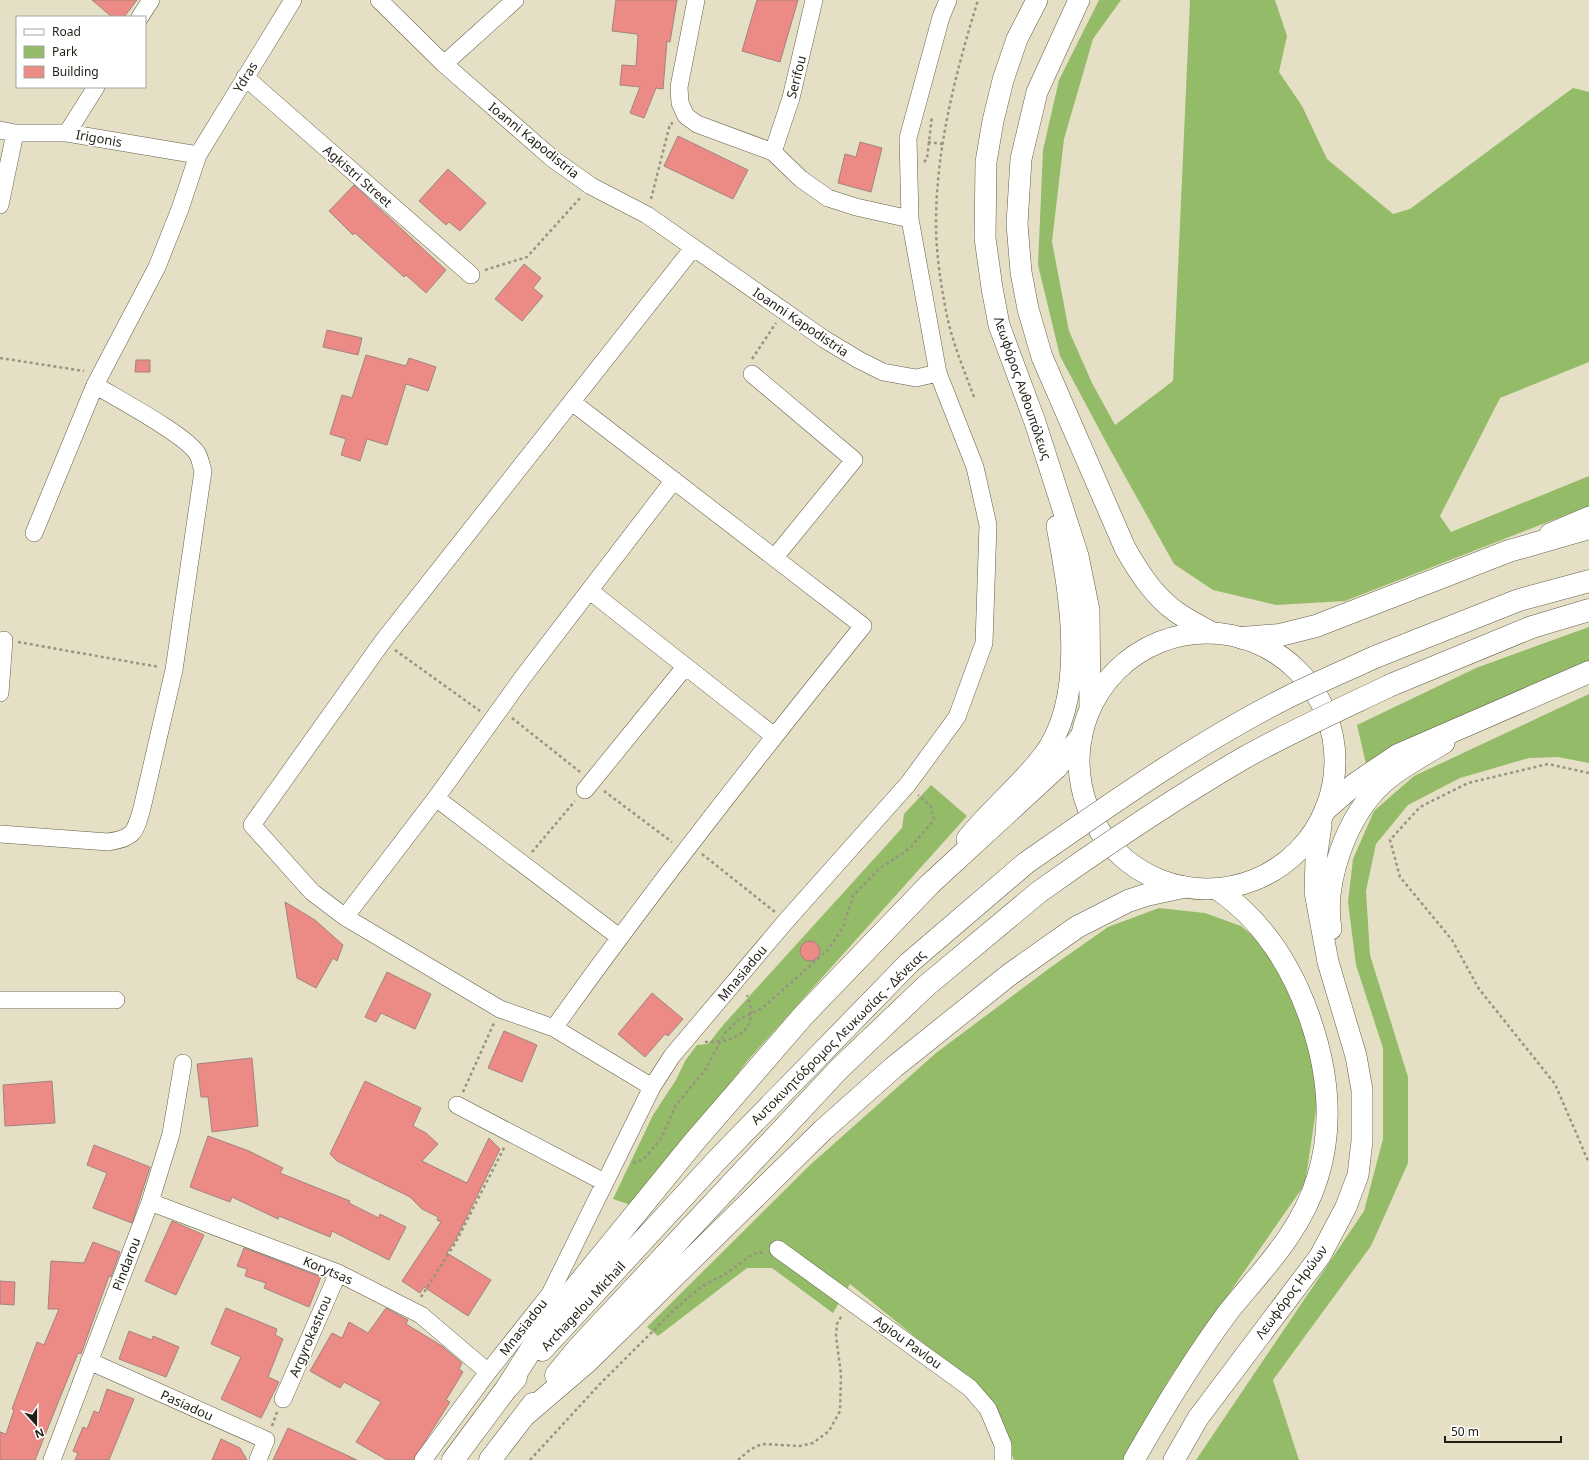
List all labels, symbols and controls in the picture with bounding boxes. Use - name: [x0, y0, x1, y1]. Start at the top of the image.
- legend: [16, 16, 146, 88]
- text: Road: [52, 23, 81, 40]
- text: Park: [52, 43, 78, 60]
- street label: Serifou: [782, 54, 810, 100]
- street label: Ydras: [229, 58, 261, 96]
- text: Building: [52, 63, 99, 80]
- street label: Ioanni Kapodistria: [485, 98, 583, 182]
- street label: Irigonis: [74, 125, 124, 151]
- street label: Agkistri Street: [320, 141, 397, 211]
- street label: Ioanni Kapodistria: [750, 283, 852, 361]
- street label: Λεωφόρος Ανθουπόλεως: [990, 314, 1056, 462]
- street label: Mnasiadou: [713, 941, 771, 1005]
- street label: Αυτοκινητόδρομος Λευκωσίας - Δένειας: [747, 946, 929, 1128]
- street label: Pindarou: [108, 1235, 144, 1293]
- street label: Λεωφόρος Ηρώων: [1251, 1241, 1331, 1342]
- street label: Korytsas: [300, 1251, 356, 1289]
- street label: Archagelou Michail: [537, 1257, 629, 1355]
- street label: Argyrokastrou: [285, 1292, 335, 1380]
- street label: Mnasiadou: [495, 1295, 551, 1359]
- street label: Agiou Pavlou: [870, 1311, 946, 1373]
- street label: Pasiadou: [158, 1385, 216, 1425]
- north arrow: [16, 1404, 56, 1444]
- scale bar: [1445, 1418, 1561, 1444]
- text: 50 m: [1451, 1423, 1479, 1440]
- text: N: [33, 1425, 47, 1442]

